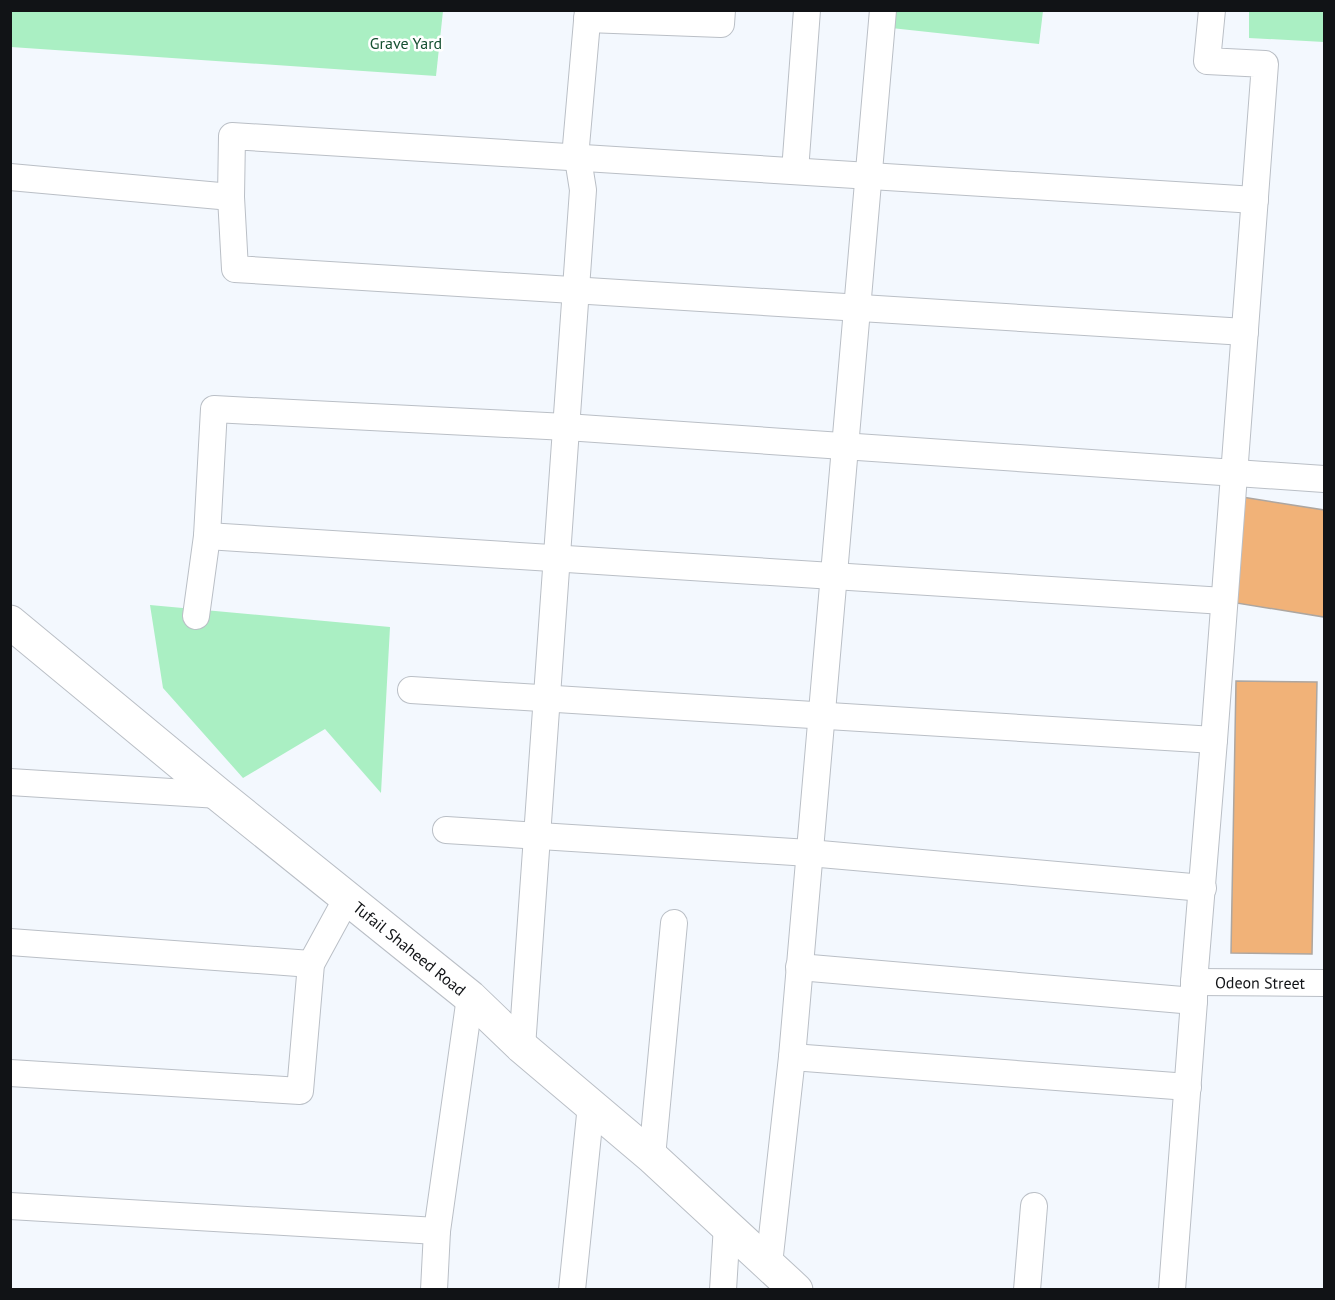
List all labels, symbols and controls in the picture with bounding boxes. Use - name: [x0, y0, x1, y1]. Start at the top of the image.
- park label: Grave Yard: [370, 33, 442, 53]
- street label: Tufail Shaheed Road: [349, 897, 470, 1000]
- street label: Odeon Street: [1215, 972, 1306, 993]

